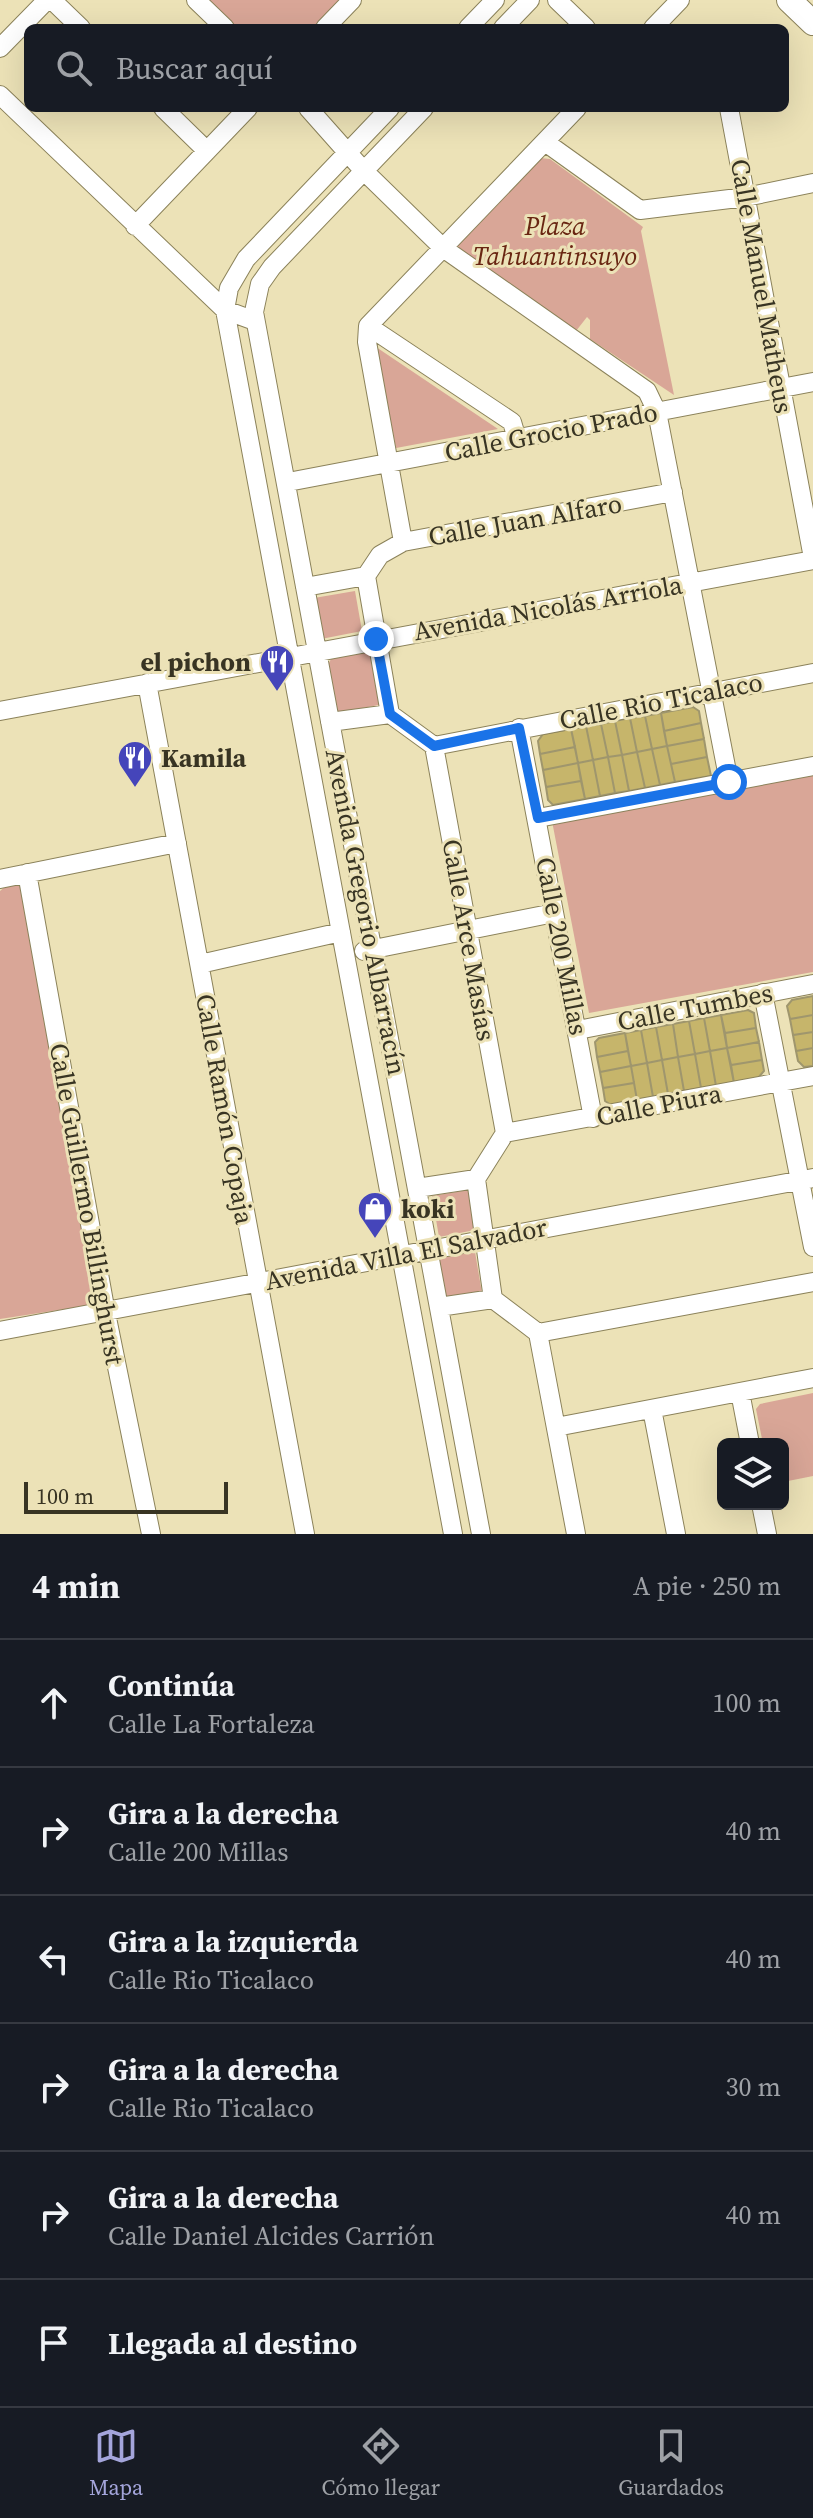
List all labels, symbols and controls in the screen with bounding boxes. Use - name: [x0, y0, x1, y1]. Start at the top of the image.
- search box: [24, 24, 789, 112]
- icon: search: [52, 46, 96, 90]
- text: Buscar aquí: [116, 48, 273, 89]
- street label: Calle Manuel Matheus: [722, 156, 802, 416]
- park label: Plaza Tahuantinsuyo: [473, 208, 637, 274]
- street label: Calle Grocio Prado: [442, 394, 660, 470]
- street label: Calle Juan Alfaro: [425, 485, 625, 555]
- street label: Avenida Nicolás Arriola: [411, 567, 686, 649]
- route end: [358, 621, 394, 657]
- restaurant icon: el pichon: [258, 643, 296, 693]
- place label: el pichon: [140, 644, 251, 680]
- street label: Calle Rio Ticalaco: [556, 664, 766, 738]
- restaurant icon: Kamila: [116, 739, 154, 789]
- place label: Kamila: [161, 740, 247, 776]
- street label: Avenida Gregorio Albarracín: [317, 746, 415, 1078]
- route start: [711, 764, 747, 800]
- street label: Calle Arce Masías: [434, 836, 504, 1044]
- street label: Calle 200 Millas: [527, 854, 597, 1038]
- street label: Calle Tumbes: [614, 974, 776, 1040]
- street label: Calle Ramón Copaja: [187, 991, 263, 1228]
- street label: Calle Guillermo Billinghurst: [41, 1040, 133, 1368]
- street label: Calle Piura: [593, 1075, 725, 1135]
- shop icon: koki: [356, 1190, 394, 1240]
- place label: koki: [401, 1191, 454, 1227]
- street label: Avenida Villa El Salvador: [262, 1209, 550, 1299]
- map controls: [717, 1438, 789, 1510]
- button: layers: [717, 1438, 789, 1510]
- scale bar: [24, 1478, 228, 1514]
- text: 100 m: [36, 1481, 94, 1511]
- text: 4 min: [32, 1563, 120, 1609]
- text: A pie · 250 m: [633, 1568, 781, 1604]
- text: Continúa: [108, 1665, 235, 1706]
- icon: ahead: [32, 1681, 76, 1725]
- text: 100 m: [713, 1685, 781, 1721]
- text: Calle La Fortaleza: [108, 1706, 315, 1742]
- text: Gira a la derecha: [108, 1793, 339, 1834]
- icon: right: [32, 1809, 76, 1853]
- text: 40 m: [726, 1813, 781, 1849]
- text: Calle 200 Millas: [108, 1834, 288, 1870]
- text: Gira a la izquierda: [108, 1921, 358, 1962]
- icon: left: [32, 1937, 76, 1981]
- text: 40 m: [726, 1941, 781, 1977]
- text: Calle Rio Ticalaco: [108, 1962, 314, 1998]
- text: Gira a la derecha: [108, 2049, 339, 2090]
- icon: right: [32, 2065, 76, 2109]
- text: 30 m: [726, 2069, 781, 2105]
- text: Calle Rio Ticalaco: [108, 2090, 314, 2126]
- text: Gira a la derecha: [108, 2177, 339, 2218]
- icon: right: [32, 2193, 76, 2237]
- text: 40 m: [726, 2197, 781, 2233]
- text: Calle Daniel Alcides Carrión: [108, 2218, 434, 2254]
- icon: arrive: [32, 2321, 76, 2365]
- text: Llegada al destino: [108, 2323, 357, 2364]
- tab: Mapa: [89, 2424, 143, 2502]
- tab: Cómo llegar: [321, 2424, 440, 2502]
- tab: Guardados: [618, 2424, 724, 2502]

